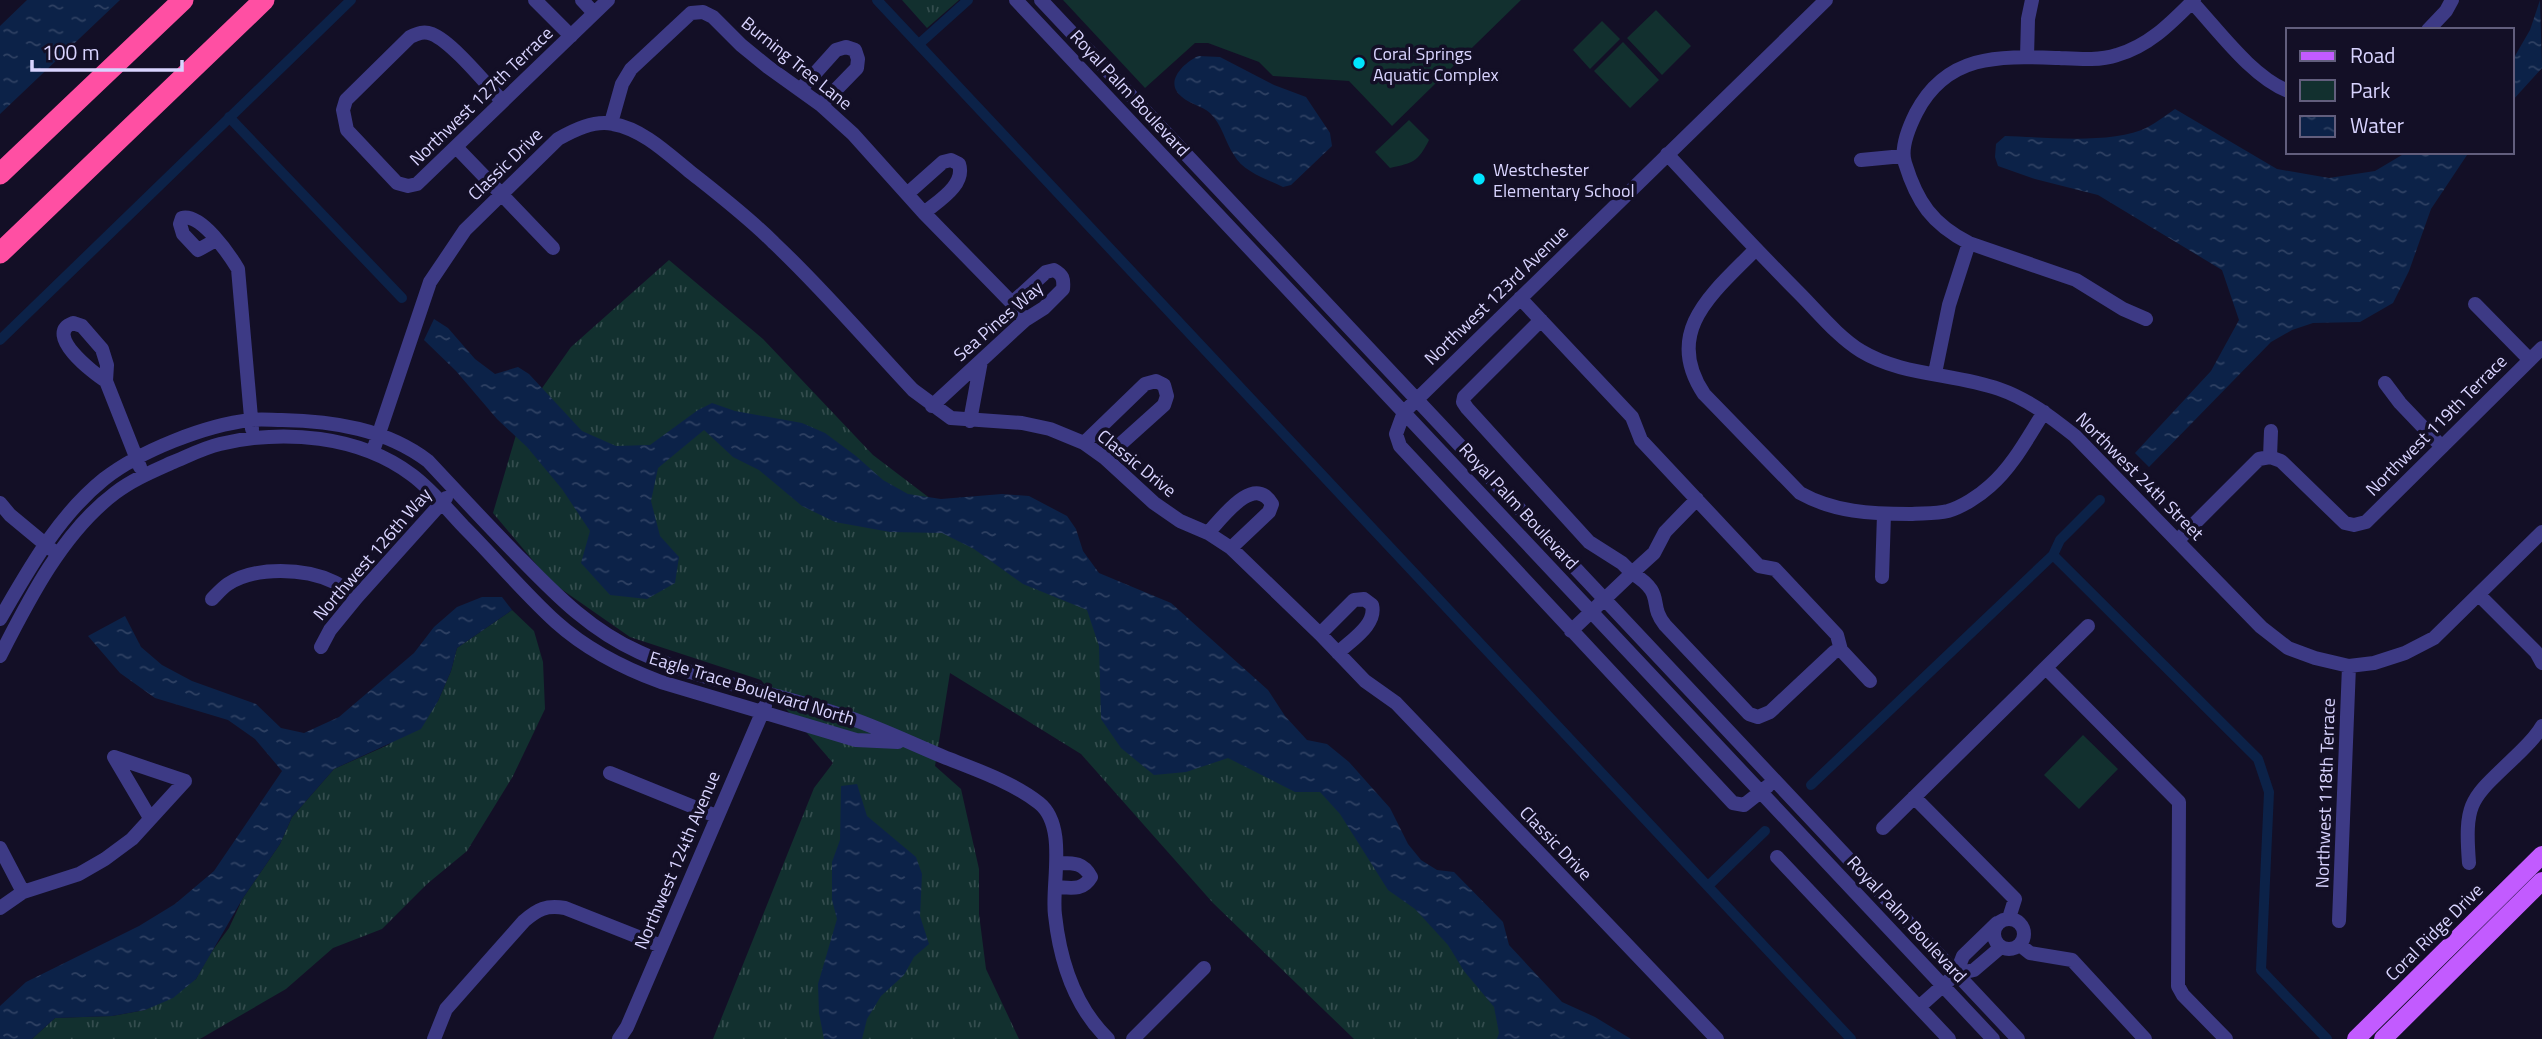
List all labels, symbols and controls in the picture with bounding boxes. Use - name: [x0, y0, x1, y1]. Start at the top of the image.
- street label: Burning Tree Lane: [736, 10, 858, 116]
- street label: Northwest 127th Terrace: [403, 20, 559, 172]
- street label: Royal Palm Boulevard: [1064, 23, 1196, 163]
- scale bar: [32, 28, 182, 72]
- legend: [2286, 28, 2514, 154]
- text: 100 m: [42, 36, 99, 68]
- text: Road: [2350, 39, 2395, 71]
- place label: Coral Springs Aquatic Complex: [1373, 40, 1499, 88]
- marker: Coral Springs Aquatic Complex: [1351, 55, 1367, 71]
- text: Park: [2350, 74, 2390, 106]
- text: Water: [2350, 109, 2404, 141]
- street label: Classic Drive: [462, 121, 548, 207]
- place label: Westchester Elementary School: [1493, 156, 1635, 204]
- marker: Westchester Elementary School: [1471, 171, 1487, 187]
- street label: Northwest 123rd Avenue: [1418, 219, 1574, 371]
- street label: Sea Pines Way: [947, 274, 1049, 368]
- street label: Northwest 119th Terrace: [2359, 348, 2513, 502]
- street label: Northwest 24th Street: [2070, 406, 2211, 547]
- street label: Classic Drive: [1092, 423, 1182, 503]
- street label: Royal Palm Boulevard: [1453, 436, 1585, 576]
- street label: Northwest 126th Way: [307, 481, 438, 626]
- street label: Eagle Trace Boulevard North: [646, 644, 858, 732]
- street label: Northwest 118th Terrace: [2308, 697, 2342, 889]
- street label: Northwest 124th Avenue: [627, 767, 727, 953]
- street label: Classic Drive: [1513, 800, 1599, 886]
- street label: Royal Palm Boulevard: [1841, 849, 1973, 989]
- street label: Coral Ridge Drive: [2379, 877, 2489, 987]

